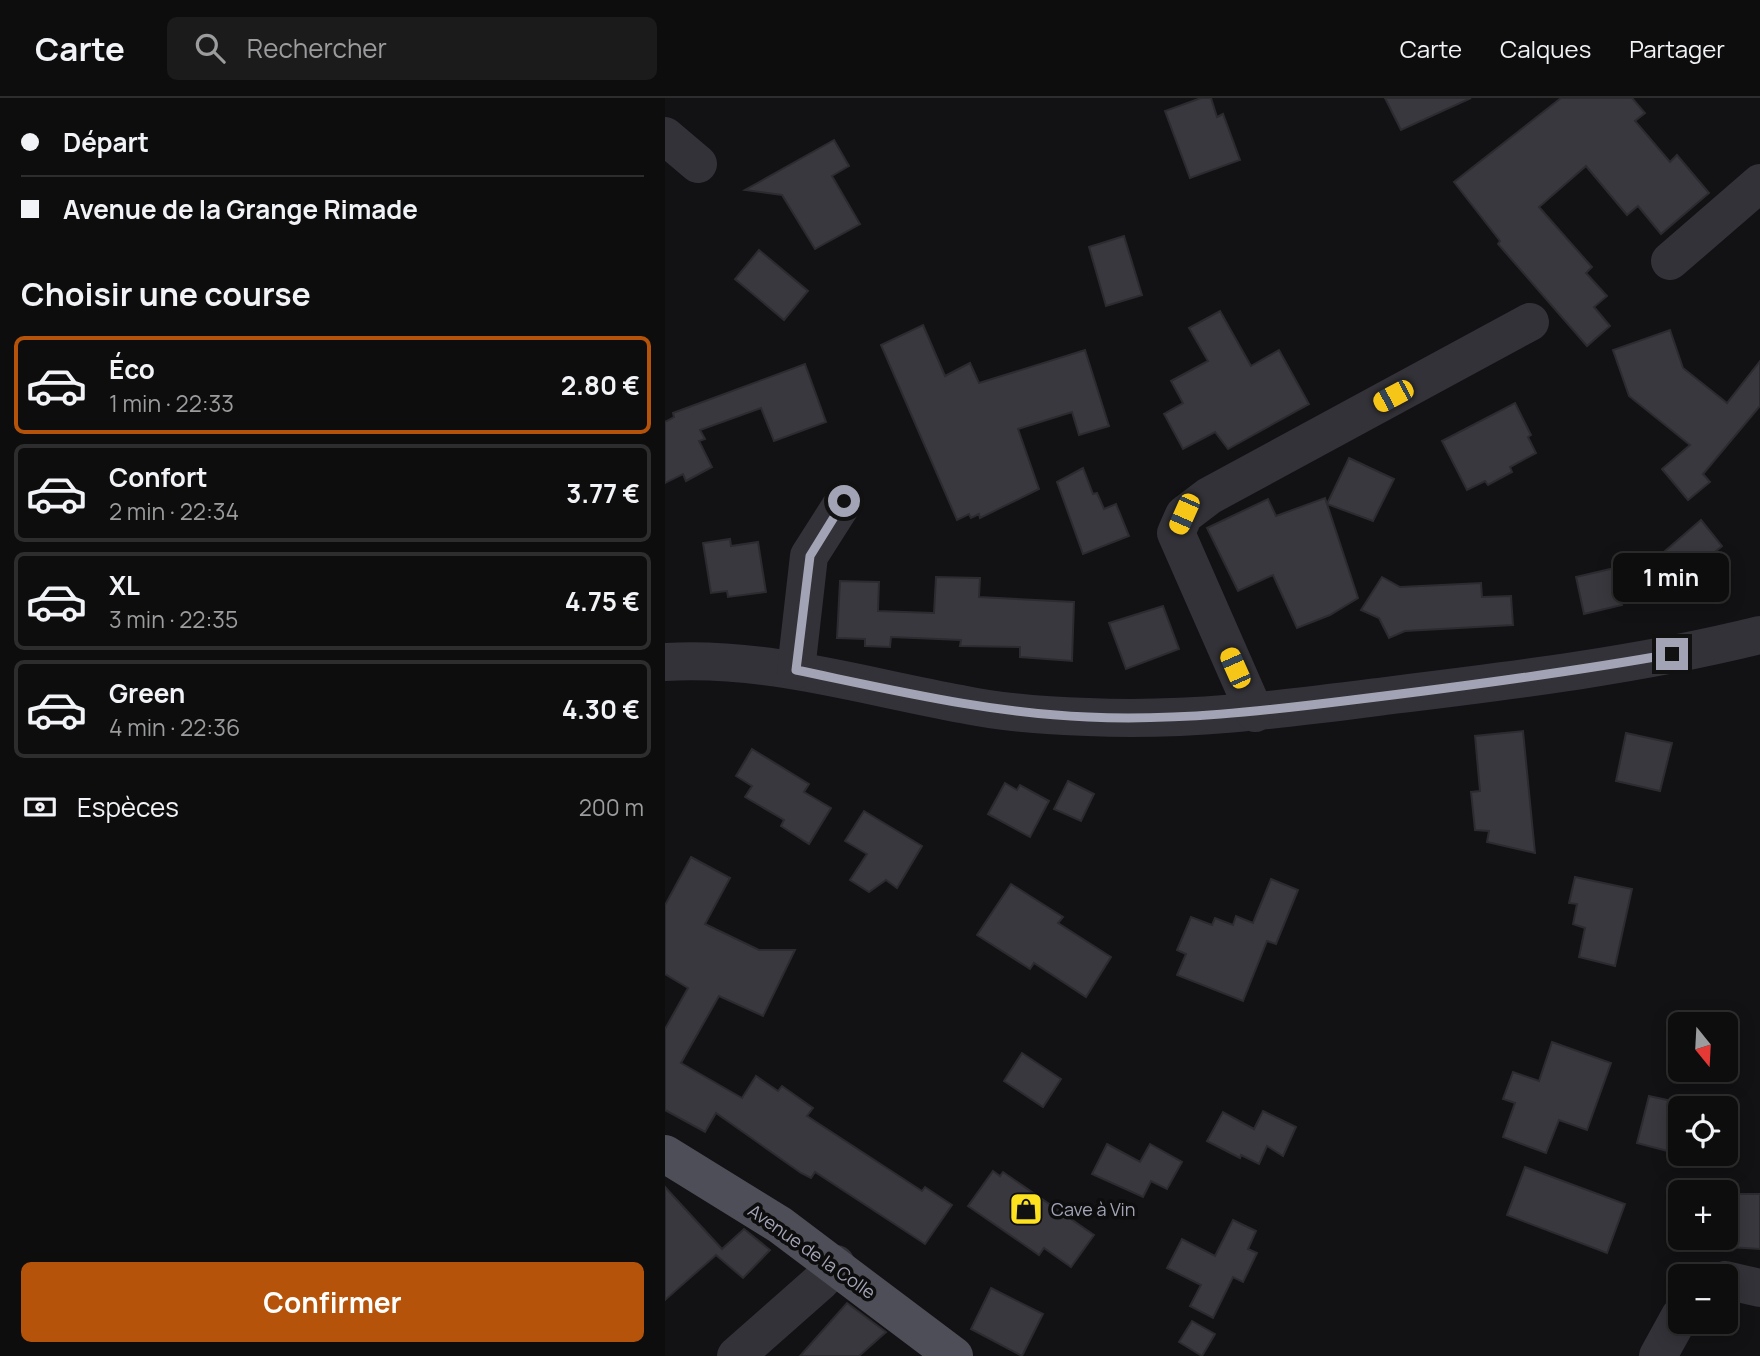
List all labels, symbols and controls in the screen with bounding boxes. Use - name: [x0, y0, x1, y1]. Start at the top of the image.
- search box: [167, 17, 657, 80]
- text: Carte: [35, 26, 125, 71]
- icon: search: [191, 29, 229, 67]
- text: Rechercher: [247, 30, 387, 66]
- text: Carte: [1400, 32, 1462, 65]
- text: Calques: [1500, 32, 1591, 65]
- text: Partager: [1629, 32, 1725, 65]
- text: Départ: [63, 124, 149, 160]
- text: Avenue de la Grange Rimade: [63, 191, 418, 227]
- text: Choisir une course: [21, 272, 311, 316]
- text: Éco: [109, 351, 155, 387]
- icon: car: [25, 354, 88, 417]
- text: 2.80 €: [561, 367, 640, 403]
- car: [1370, 377, 1417, 415]
- text: 1 min · 22:33: [109, 387, 234, 419]
- text: Confort: [109, 459, 208, 495]
- icon: car: [25, 462, 88, 525]
- text: 3.77 €: [566, 475, 640, 511]
- route start: [828, 485, 860, 517]
- car: [1166, 491, 1203, 537]
- text: 2 min · 22:34: [109, 495, 239, 527]
- callout: 1 min: [1614, 552, 1730, 602]
- text: 1 min: [1643, 561, 1699, 593]
- text: XL: [109, 567, 140, 603]
- icon: car: [25, 570, 88, 633]
- text: 4.75 €: [565, 583, 640, 619]
- text: 3 min · 22:35: [109, 603, 238, 635]
- route end: [1656, 638, 1688, 670]
- car: [1217, 645, 1254, 691]
- text: Green: [109, 675, 185, 711]
- icon: car: [25, 678, 88, 741]
- text: 4.30 €: [562, 691, 640, 727]
- text: 4 min · 22:36: [109, 711, 240, 743]
- icon: cash: [21, 788, 59, 826]
- text: Espèces: [77, 789, 179, 825]
- text: 200 m: [579, 791, 644, 823]
- north arrow: [1668, 1012, 1738, 1082]
- map controls: [1668, 1012, 1738, 1334]
- button: locate: [1668, 1096, 1738, 1166]
- button: +: [1668, 1180, 1738, 1250]
- shop icon: Cave à Vin: [1007, 1190, 1045, 1228]
- place label: Cave à Vin: [1051, 1197, 1135, 1221]
- street label: Avenue de la Colle: [744, 1198, 880, 1304]
- button: Confirmer: [21, 1262, 644, 1342]
- button: −: [1668, 1264, 1738, 1334]

